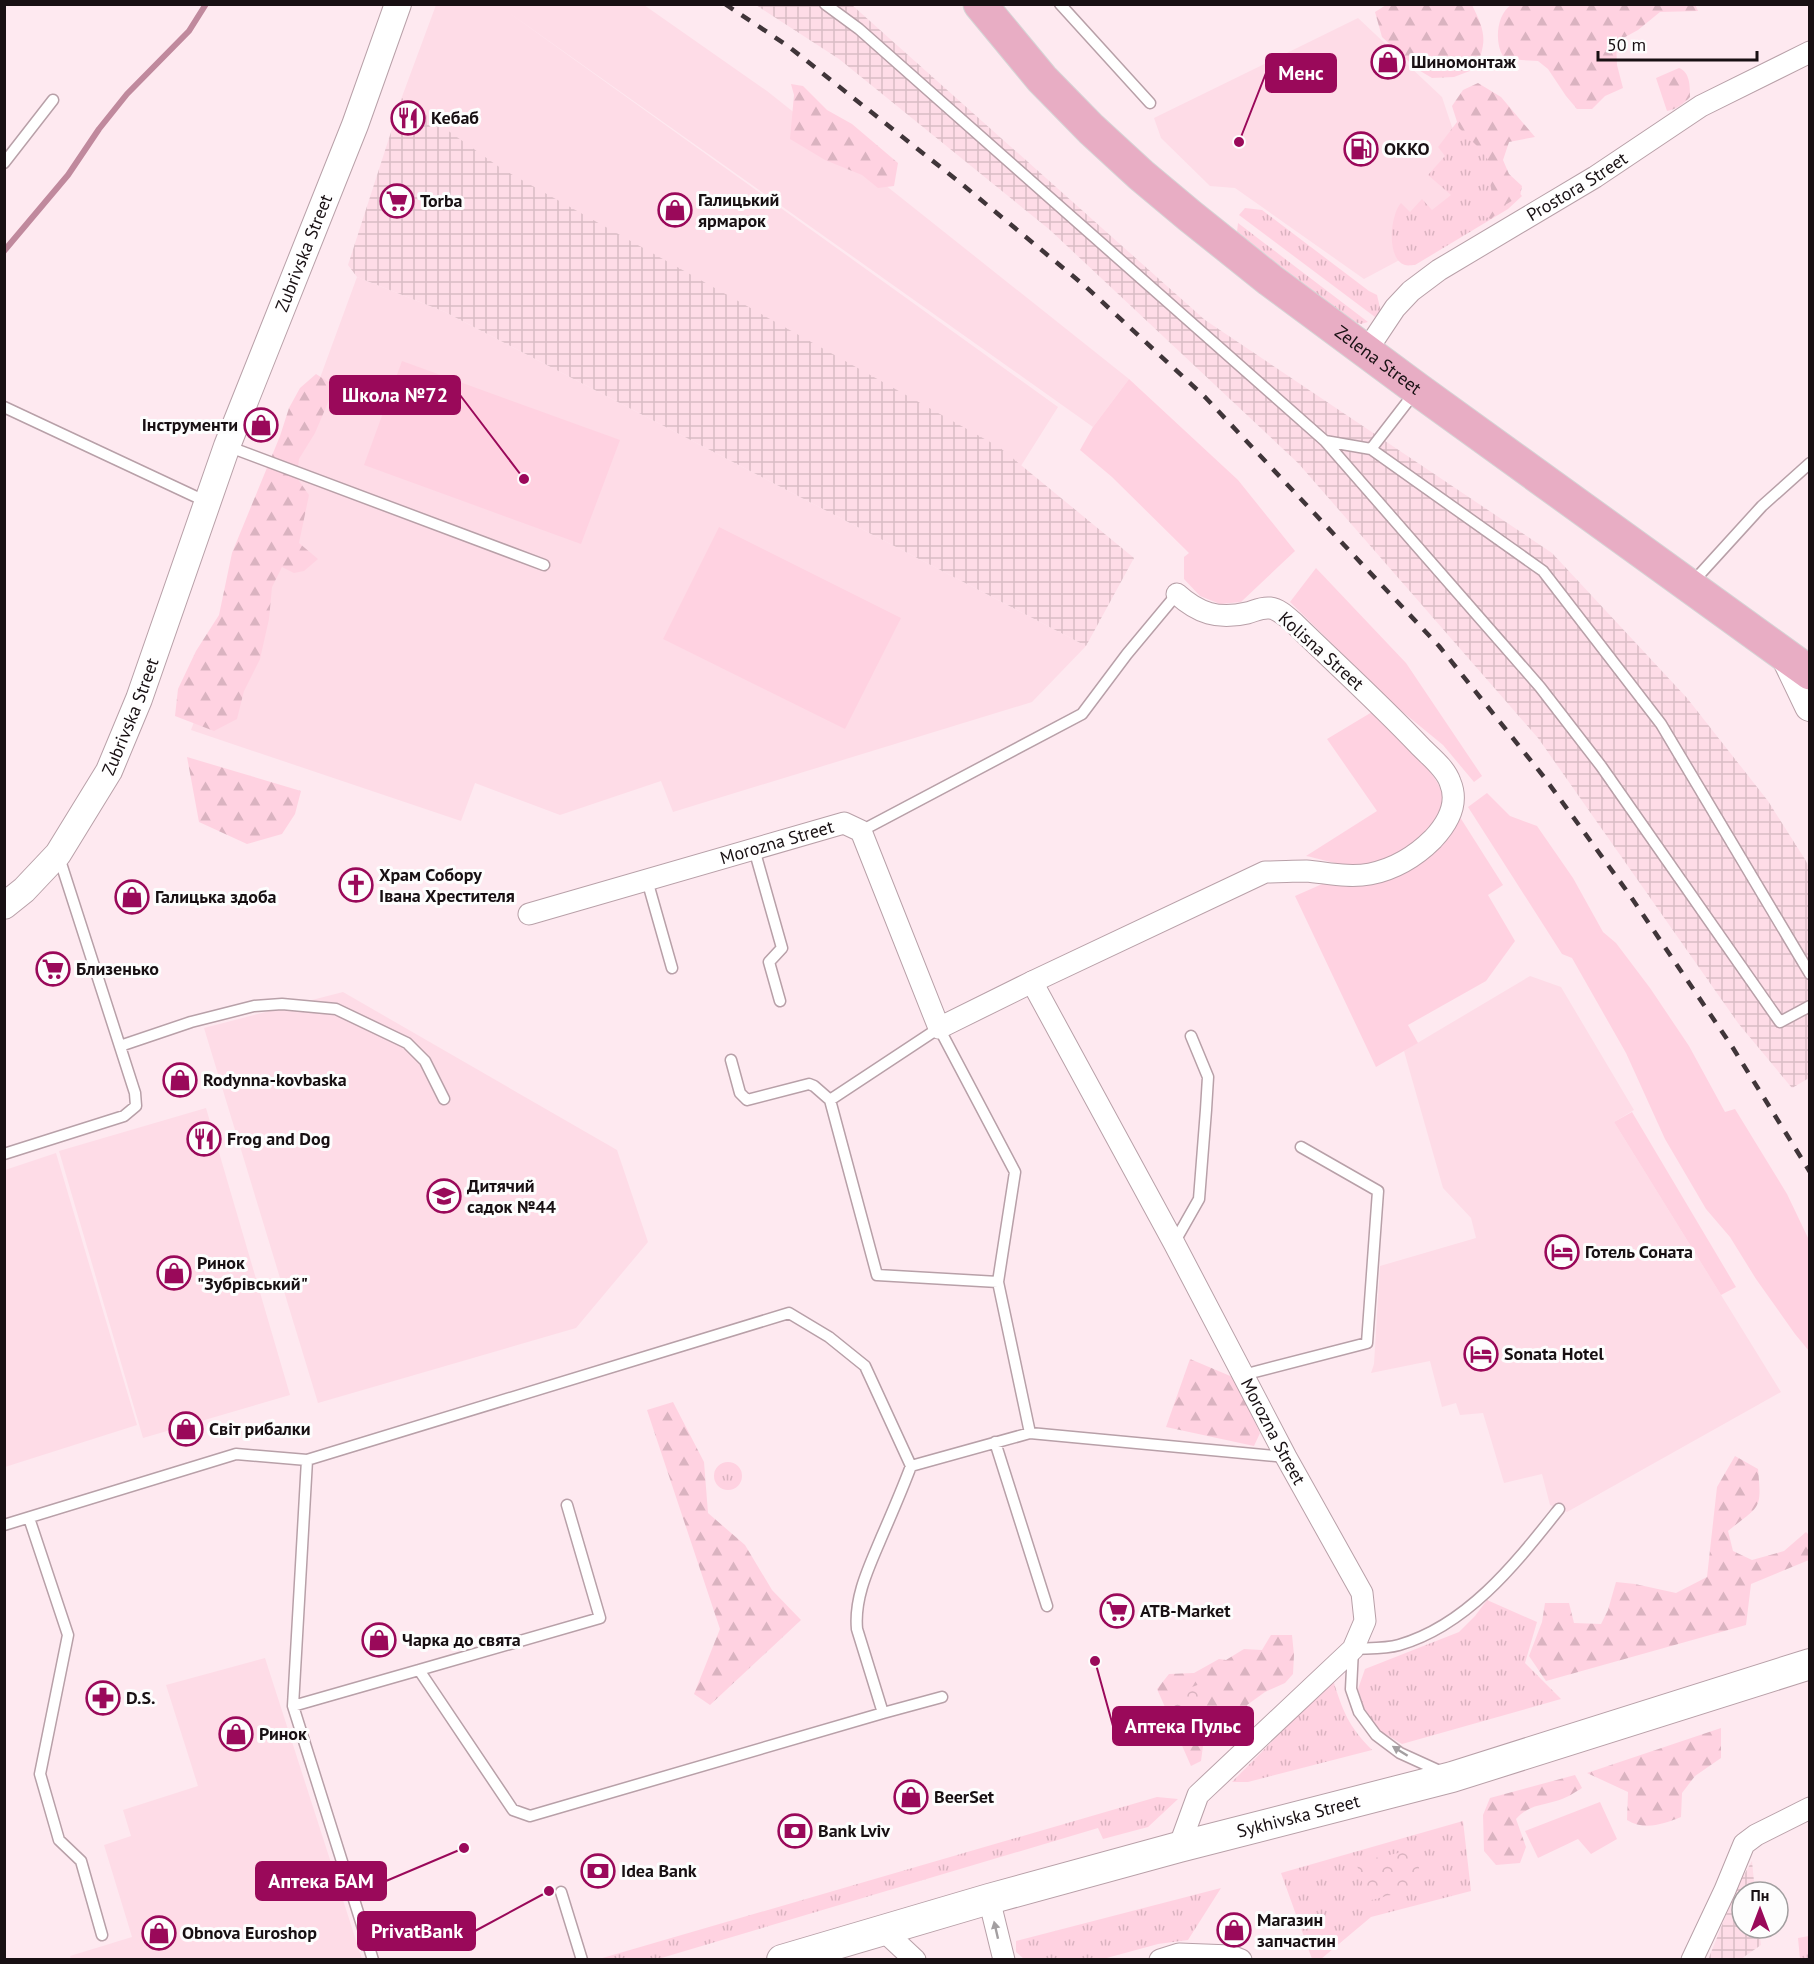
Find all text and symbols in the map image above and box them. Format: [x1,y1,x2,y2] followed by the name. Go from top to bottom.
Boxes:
[1598,24,1757,62] scale bar
[1607,33,1646,56] text: 50 m
[1370,44,1406,80] shop icon: Шиномонтаж
[1411,50,1516,73] place label: Шиномонтаж
[1266,54,1336,92] callout: Менс
[1278,60,1324,86] text: Менс
[390,100,426,136] restaurant icon: Кебаб
[431,106,479,129] place label: Кебаб
[1343,131,1379,167] fuel station icon: OKKO
[1384,137,1429,160] place label: OKKO
[1522,147,1632,226] street label: Prostora Street
[379,183,415,219] supermarket icon: Torba
[698,188,779,232] place label: Галицький ярмарок
[420,189,463,212] place label: Torba
[270,191,337,315] street label: Zubrivska Street
[657,192,693,228] shop icon: Галицький ярмарок
[1330,320,1426,399] street label: Zelena Street
[330,376,460,414] callout: Школа №72
[342,382,448,408] text: Школа №72
[243,407,279,443] shop icon: Інструменти
[142,413,238,436] place label: Інструменти
[1274,606,1369,695] street label: Kolisna Street
[96,655,163,779] street label: Zubrivska Street
[717,815,836,869] street label: Morozna Street
[379,863,515,907] place label: Храм Собору Івана Хрестителя
[338,867,374,903] church icon: Храм Собору Івана Хрестителя
[114,879,150,915] shop icon: Галицька здоба
[155,885,277,908] place label: Галицька здоба
[35,951,71,987] supermarket icon: Близенько
[76,957,159,980] place label: Близенько
[162,1062,198,1098] shop icon: Rodynna-kovbaska
[203,1068,347,1091] place label: Rodynna-kovbaska
[186,1121,222,1157] restaurant icon: Frog and Dog
[227,1127,330,1150] place label: Frog and Dog
[467,1174,556,1218] place label: Дитячий садок №44
[426,1178,462,1214] school or university icon: Дитячий садок №44
[1544,1234,1580,1270] hotel icon: Готель Соната
[1585,1240,1693,1263] place label: Готель Соната
[197,1251,308,1295] place label: Ринок "Зубрівський"
[156,1255,192,1291] shop icon: Ринок "Зубрівський"
[1463,1336,1499,1372] hotel icon: Sonata Hotel
[1504,1342,1604,1365] place label: Sonata Hotel
[1236,1374,1311,1488] street label: Morozna Street
[168,1411,204,1447] shop icon: Світ рибалки
[209,1417,310,1440] place label: Світ рибалки
[1099,1593,1135,1629] supermarket icon: ATB-Market
[1140,1599,1231,1622] place label: ATB-Market
[361,1622,397,1658] shop icon: Чарка до свята
[402,1628,521,1651] place label: Чарка до свята
[85,1680,121,1716] pharmacy icon: D.S.
[126,1686,156,1709] place label: D.S.
[1113,1707,1253,1745] callout: Аптека Пульс
[1125,1713,1242,1739] text: Аптека Пульс
[218,1716,254,1752] shop icon: Ринок
[259,1722,307,1745] place label: Ринок
[1392,1746,1408,1757] one-way arrow
[893,1779,929,1815] shop icon: BeerSet
[934,1785,995,1808] place label: BeerSet
[1234,1789,1362,1843] street label: Sykhivska Street
[777,1813,813,1849] bank icon: Bank Lviv
[818,1819,890,1842] place label: Bank Lviv
[580,1853,616,1889] bank icon: Idea Bank
[621,1859,697,1882] place label: Idea Bank
[256,1862,386,1900] callout: Аптека БАМ
[268,1868,374,1894] text: Аптека БАМ
[1730,1880,1790,1940] north arrow
[1751,1885,1769,1905] text: Пн
[1257,1908,1336,1952] place label: Магазин запчастин
[358,1912,475,1950] callout: PrivatBank
[1216,1912,1252,1948] shop icon: Магазин запчастин
[141,1915,177,1951] shop icon: Obnova Euroshop
[371,1918,463,1944] text: PrivatBank
[990,1920,1000,1939] one-way arrow
[182,1921,317,1944] place label: Obnova Euroshop

